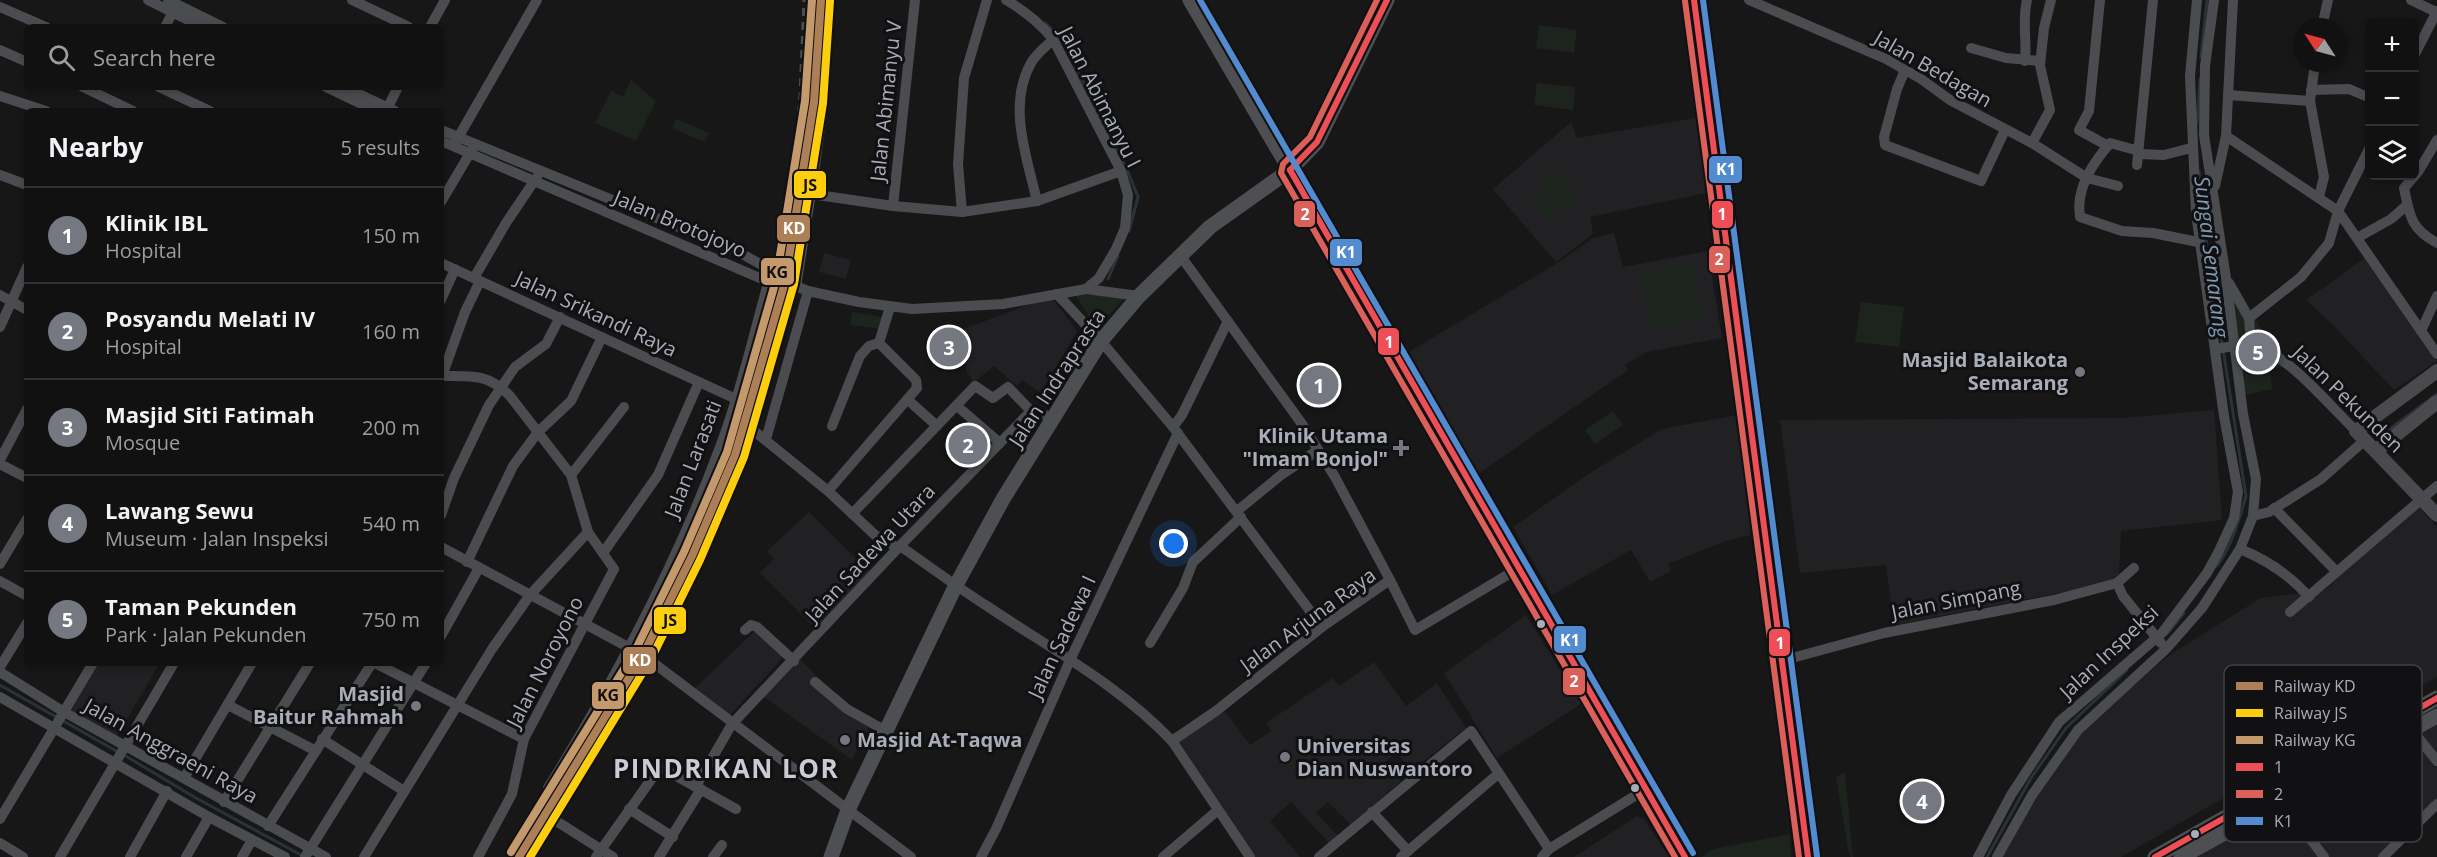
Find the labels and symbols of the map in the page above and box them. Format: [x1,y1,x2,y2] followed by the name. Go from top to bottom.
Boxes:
[2293,18,2347,72] north arrow
[863,19,907,185] street label: Jalan Abimanyu V
[1052,20,1148,172] street label: Jalan Abimanyu I
[1868,23,1997,113] street label: Jalan Bedagan
[1708,155,1743,184] line badge: K1
[1716,158,1736,180] text: K1
[793,170,827,199] line badge: JS
[801,174,817,196] text: JS
[2188,174,2236,340] water label: Sungai Semarang
[608,183,751,264] street label: Jalan Brotojoyo
[1293,200,1316,228] line badge: 2
[1711,200,1734,229] line badge: 1
[1300,203,1310,225] text: 2
[1717,203,1727,225] text: 1
[776,214,811,243] line badge: KD
[783,217,805,239] text: KD
[1329,238,1363,267] line badge: K1
[1336,241,1356,263] text: K1
[1708,245,1731,274] line badge: 2
[1714,248,1724,270] text: 2
[760,257,795,286] line badge: KG
[766,261,788,283] text: KG
[509,263,681,363] street label: Jalan Srikandi Raya
[1001,304,1111,453] street label: Jalan Indraprasta
[930,324,968,370] pin: 3
[1377,327,1400,356] line badge: 1
[2238,330,2278,374] pin: 5
[1384,331,1394,353] text: 1
[2286,337,2410,458] street label: Jalan Pekunden
[1902,346,2069,396] place label: Masjid Balaikota Semarang
[1300,362,1338,408] pin: 1
[2073,365,2087,379] marker: Masjid Balaikota Semarang
[657,396,727,523] street label: Jalan Larasati
[948,422,988,468] pin: 2
[1242,422,1388,472] place label: Klinik Utama "Imam Bonjol"
[1392,439,1410,457] marker: Klinik Utama "Imam Bonjol"
[797,478,941,629] street label: Jalan Sadewa Utara
[1159,529,1188,558] your location
[1233,561,1381,679] street label: Jalan Arjuna Raya
[1020,571,1102,705] street label: Jalan Sadewa I
[1887,574,2023,626] street label: Jalan Simpang
[499,592,589,734] street label: Jalan Noroyono
[2052,599,2164,706] street label: Jalan Inspeksi
[653,606,687,635] line badge: JS
[661,609,677,631] text: JS
[1535,618,1547,630] unlabelled marker
[1553,625,1587,654] line badge: K1
[1768,628,1791,657] line badge: 1
[1560,629,1580,651] text: K1
[1775,632,1785,654] text: 1
[622,646,657,675] line badge: KD
[629,649,651,671] text: KD
[2224,665,2422,842] legend
[1562,667,1586,696] line badge: 2
[1569,670,1579,692] text: 2
[2274,675,2356,697] text: Railway KD
[253,680,404,730] place label: Masjid Baitur Rahmah
[591,681,625,710] line badge: KG
[597,684,619,706] text: KG
[78,691,263,809] street label: Jalan Anggraeni Raya
[409,699,423,713] marker: Masjid Baitur Rahmah
[2274,702,2348,724] text: Railway JS
[857,726,1022,753] place label: Masjid At-Taqwa
[2274,729,2356,751] text: Railway KG
[1297,732,1473,782] place label: Universitas Dian Nuswantoro
[838,733,852,747] marker: Masjid At-Taqwa
[613,750,839,786] district label: PINDRIKAN LOR
[1278,750,1292,764] marker: Universitas Dian Nuswantoro
[2274,756,2283,778] text: 1
[1902,778,1942,824] pin: 4
[1629,782,1641,794] unlabelled marker
[2274,783,2283,805] text: 2
[2274,810,2293,832] text: K1
[2189,828,2201,840] unlabelled marker

